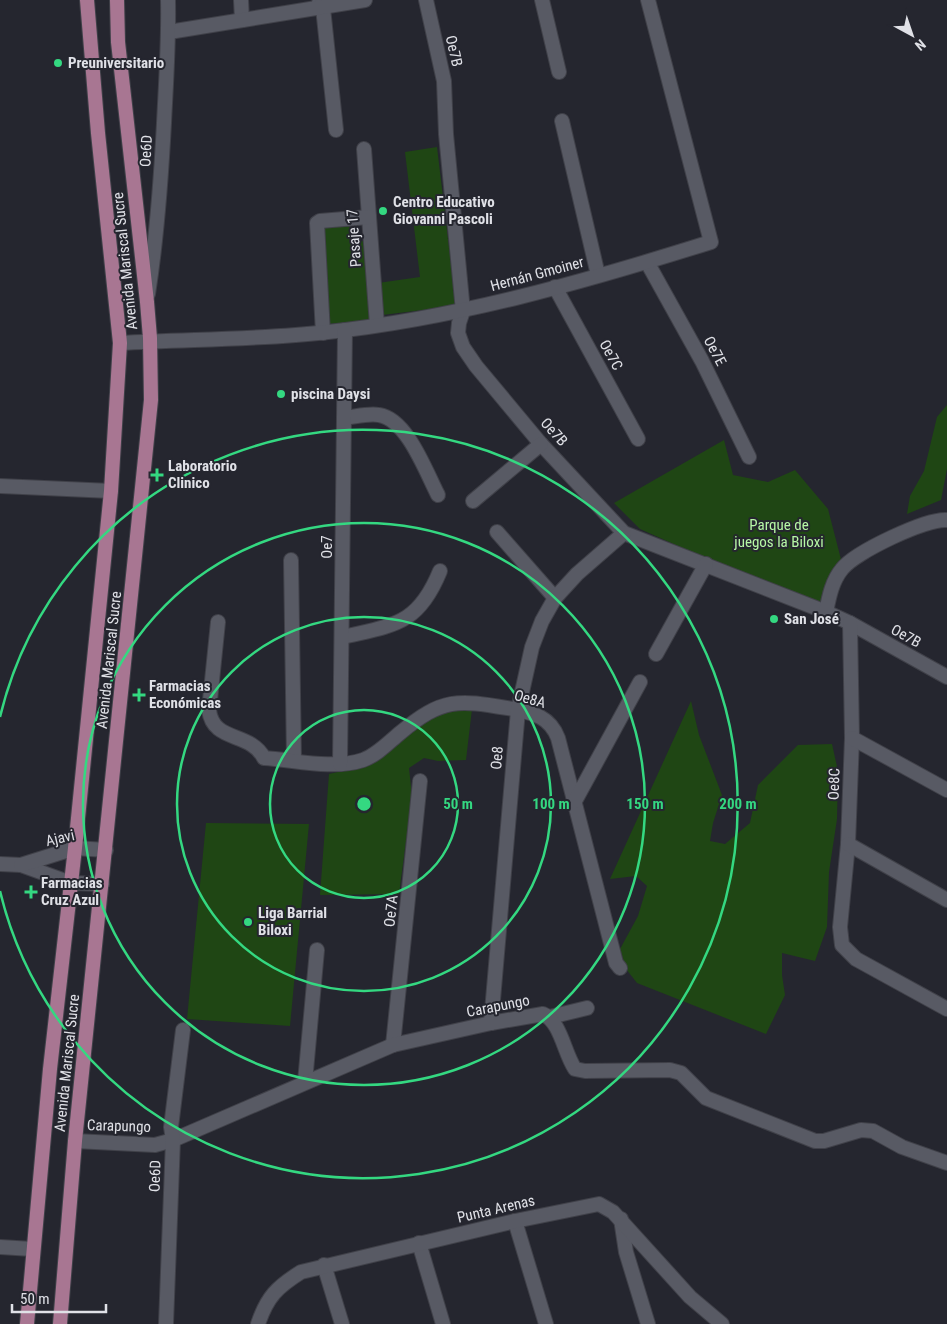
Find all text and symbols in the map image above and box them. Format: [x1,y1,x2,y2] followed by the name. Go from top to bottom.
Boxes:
[887,10,937,60] north arrow
[442,34,466,68] street label: Oe7B
[912,36,929,54] text: N
[68,54,164,72] place label: Preuniversitario
[52,57,64,69] marker: Preuniversitario
[136,135,156,167] street label: Oe6D
[109,191,141,331] street label: Avenida Mariscal Sucre
[393,193,495,228] place label: Centro Educativo Giovanni Pascoli
[377,205,389,217] marker: Centro Educativo Giovanni Pascoli
[343,208,365,268] street label: Pasaje 17
[488,253,586,295] street label: Hernán Gmoiner
[700,333,730,369] street label: Oe7E
[595,337,627,373] street label: Oe7C
[291,385,370,403] place label: piscina Daysi
[275,388,287,400] marker: piscina Daysi
[537,414,571,450] street label: Oe7B
[168,457,237,492] place label: Laboratorio Clinico
[150,468,164,482] marker: Laboratorio Clinico
[733,516,824,551] park label: Parque de juegos la Biloxi
[318,535,336,559] street label: Oe7
[93,590,125,730] street label: Avenida Mariscal Sucre
[784,610,839,628] place label: San José
[768,613,780,625] marker: San José
[888,620,924,652] street label: Oe7B
[149,677,221,712] place label: Farmacias Económicas
[512,686,548,712] street label: Oe8A
[133,689,145,701] marker: Farmacias Económicas
[487,746,507,770] street label: Oe8
[824,768,844,800] street label: Oe8C
[355,795,373,813] centre of rings
[443,795,473,813] text: 50 m
[532,795,570,813] text: 100 m
[626,795,664,813] text: 150 m
[719,795,757,813] text: 200 m
[44,826,76,850] street label: Ajavi
[41,874,103,909] place label: Farmacias Cruz Azul
[25,886,37,898] marker: Farmacias Cruz Azul
[380,894,402,928] street label: Oe7A
[258,904,327,939] place label: Liga Barrial Biloxi
[242,916,254,928] marker: Liga Barrial Biloxi
[465,991,531,1021] street label: Carapungo
[51,993,83,1133] street label: Avenida Mariscal Sucre
[87,1116,151,1136] street label: Carapungo
[145,1160,165,1192] street label: Oe6D
[455,1191,537,1227] street label: Punta Arenas
[12,1282,106,1314] scale bar
[20,1290,50,1308] text: 50 m

